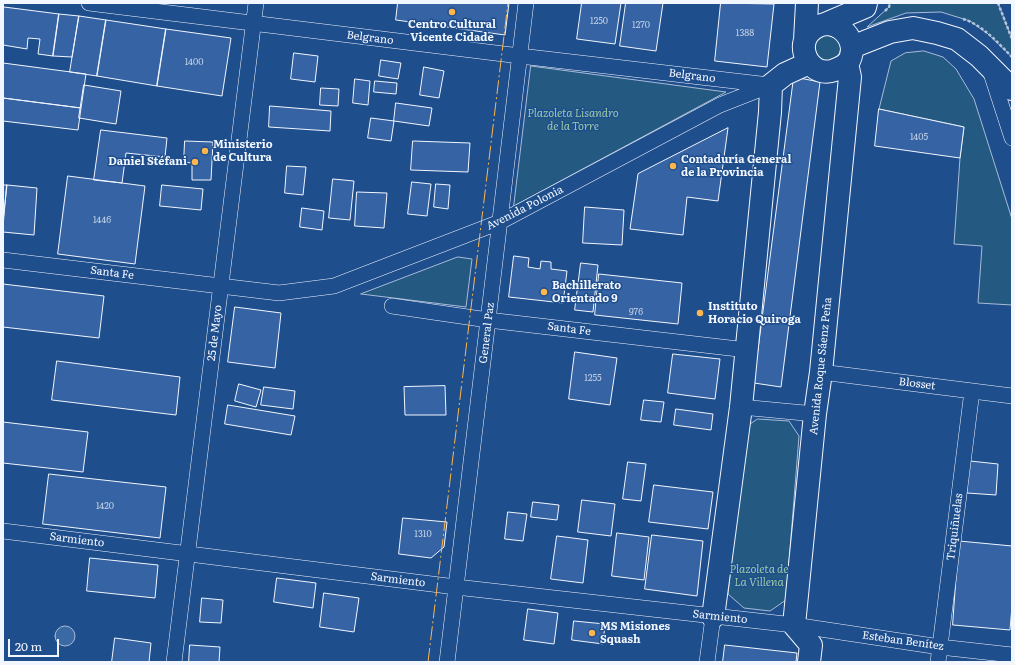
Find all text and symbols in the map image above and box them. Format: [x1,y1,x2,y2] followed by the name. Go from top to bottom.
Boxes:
[447,7,457,17] marker: Centro Cultural Vicente Cidade
[590,16,608,26] house number: 1250
[408,18,496,44] place label: Centro Cultural Vicente Cidade
[632,20,650,30] house number: 1270
[736,28,754,38] house number: 1388
[346,29,394,47] street label: Belgrano
[185,57,203,67] house number: 1400
[668,67,716,85] street label: Belgrano
[527,107,619,133] park label: Plazoleta Lisandro de la Torre
[910,132,928,142] house number: 1405
[213,138,273,164] place label: Ministerio de Cultura
[200,146,210,156] marker: Ministerio de Cultura
[681,153,791,179] place label: Contaduría General de la Provincia
[108,155,187,169] place label: Daniel Stéfani
[190,157,200,167] marker: Daniel Stéfani
[668,161,678,171] marker: Contaduría General de la Provincia
[484,183,566,233] street label: Avenida Polonia
[93,215,111,225] house number: 1446
[89,264,135,282] street label: Santa Fe
[552,279,621,305] place label: Bachillerato Orientado 9
[539,287,549,297] marker: Bachillerato Orientado 9
[807,296,835,436] street label: Avenida Roque Sáenz Peña
[708,300,801,326] place label: Instituto Horacio Quiroga
[477,302,497,364] street label: General Paz
[205,304,225,362] street label: 25 de Mayo
[629,307,643,317] house number: 976
[695,308,705,318] marker: Instituto Horacio Quiroga
[546,320,592,338] street label: Santa Fe
[584,373,602,383] house number: 1255
[898,375,936,393] street label: Blosset
[944,493,966,561] street label: Triquiñuelas
[96,501,114,511] house number: 1420
[414,529,432,539] house number: 1310
[49,530,105,550] street label: Sarmiento
[730,563,788,589] park label: Plazoleta de La Villena
[370,570,426,590] street label: Sarmiento
[692,608,748,626] street label: Sarmiento
[600,620,670,646] place label: MS Misiones Squash
[587,628,597,638] marker: MS Misiones Squash
[861,629,945,653] street label: Esteban Benítez
[10,631,61,657] scale bar
[15,637,42,655] text: 20 m

